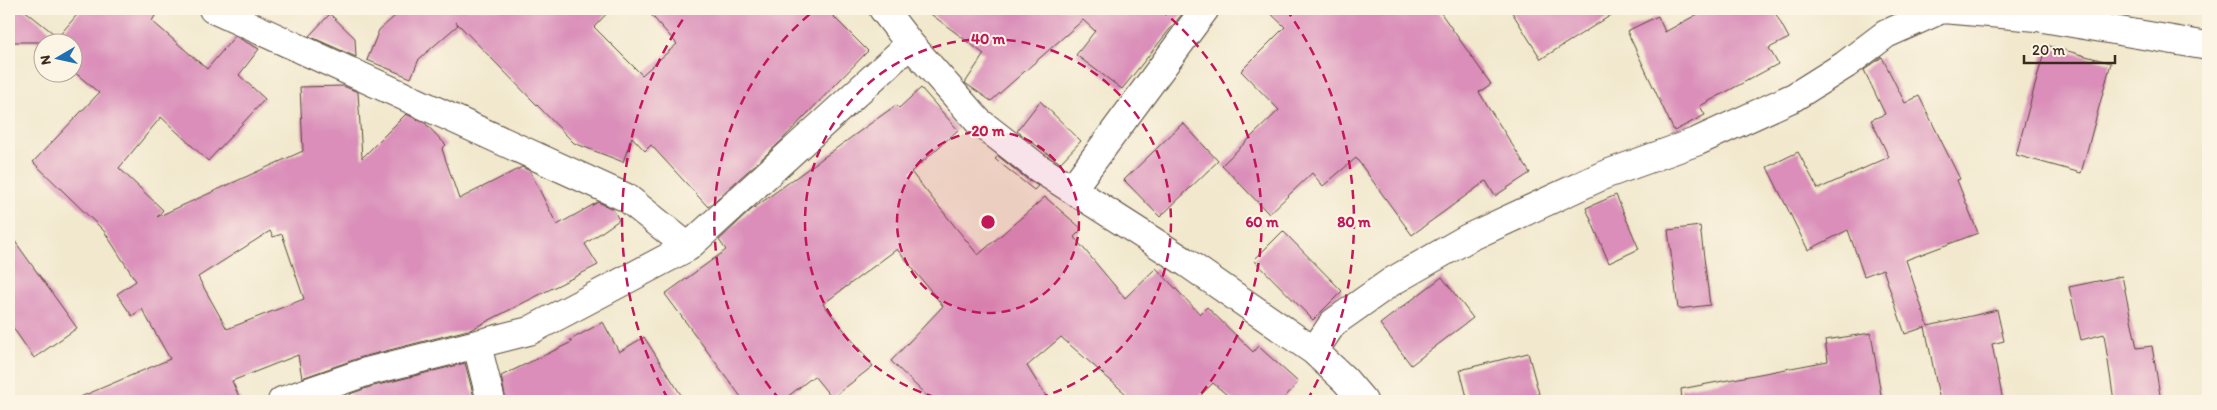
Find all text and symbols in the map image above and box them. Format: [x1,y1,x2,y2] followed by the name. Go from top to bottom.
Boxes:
[971,30,1006,48] text: 40 m
[32,32,82,82] north arrow
[2024,32,2116,64] scale bar
[2032,41,2066,59] text: 20 m
[37,54,55,66] text: N
[971,122,1005,140] text: 20 m
[979,213,997,231] centre of rings
[1245,213,1279,231] text: 60 m
[1337,213,1371,231] text: 80 m

